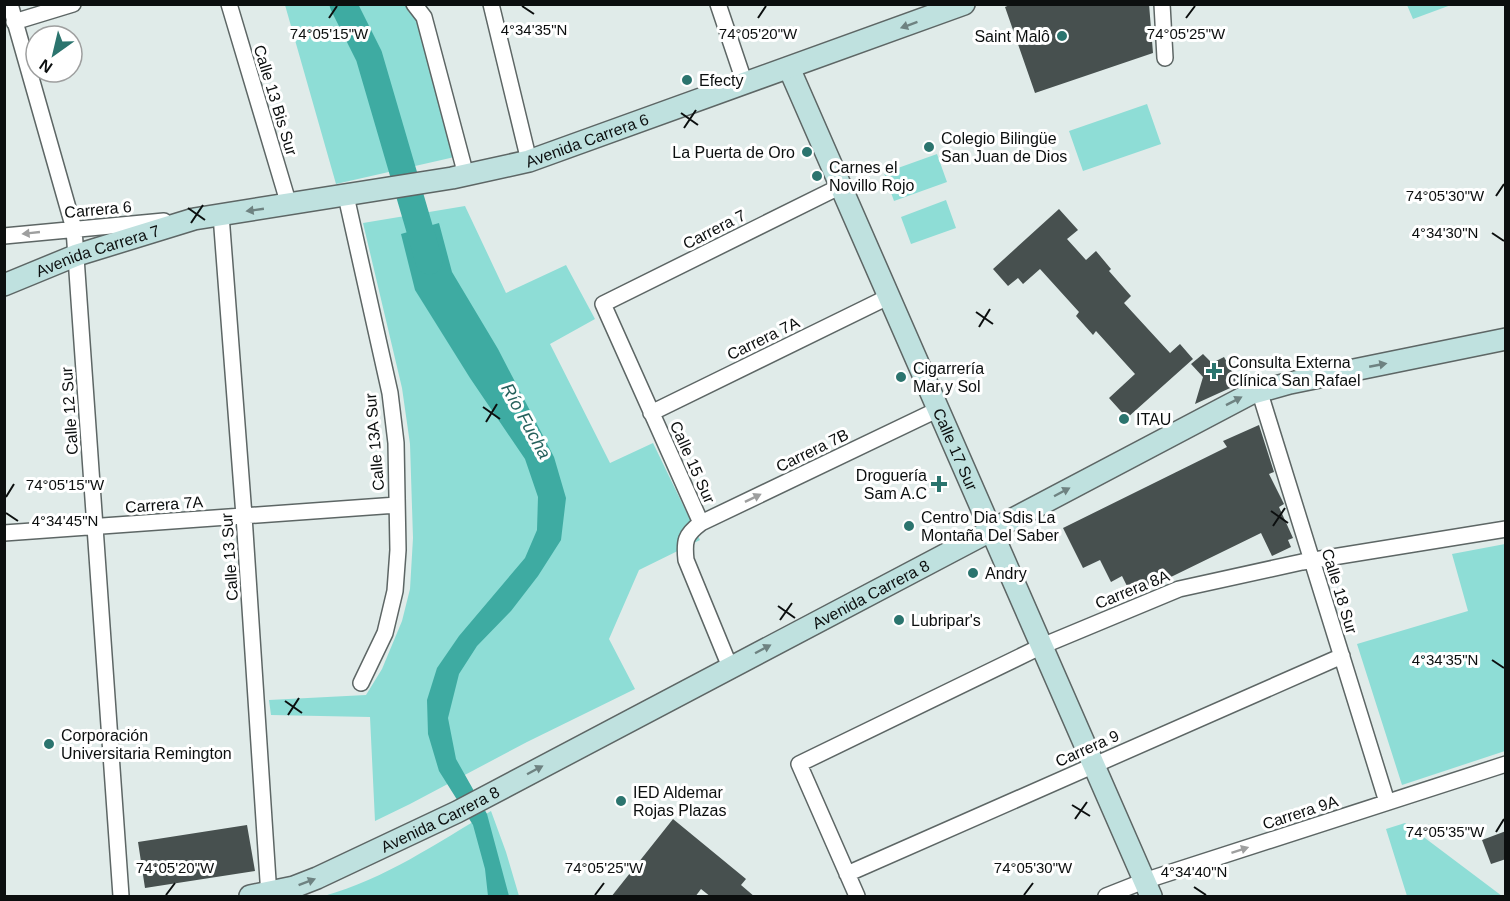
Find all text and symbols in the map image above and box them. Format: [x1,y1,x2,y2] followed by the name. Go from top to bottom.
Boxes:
[900,20,918,30] one-way arrow
[501,21,567,38] text: 4°34'35"N
[24,24,84,84] north arrow
[290,25,369,42] text: 74°05'15"W
[719,25,798,42] text: 74°05'20"W
[1147,25,1226,42] text: 74°05'25"W
[974,28,1050,45] place label: Saint Malô
[1055,29,1069,43] marker: Saint Malô
[251,43,301,158] street label: Calle 13 Bis Sur
[36,56,55,76] text: N
[699,72,743,89] place label: Efecty
[680,73,694,87] marker: Efecty
[523,111,651,171] street label: Avenida Carrera 6
[941,130,1067,165] place label: Colegio Bilingüe San Juan de Dios
[922,140,936,154] marker: Colegio Bilingüe San Juan de Dios
[672,144,795,161] place label: La Puerta de Oro
[800,145,814,159] marker: La Puerta de Oro
[829,159,914,194] place label: Carnes el Novillo Rojo
[810,169,824,183] marker: Carnes el Novillo Rojo
[1406,187,1485,204] text: 74°05'30"W
[64,198,133,221] street label: Carrera 6
[246,206,265,215] one-way arrow
[680,206,748,252] street label: Carrera 7
[33,222,162,280] street label: Avenida Carrera 7
[1412,224,1478,241] text: 4°34'30"N
[22,229,41,238] one-way arrow
[724,314,802,363] street label: Carrera 7A
[1228,354,1361,389] place label: Consulta Externa Clínica San Rafael
[913,360,984,395] place label: Cigarrería Mar y Sol
[1369,360,1388,369] one-way arrow
[1205,362,1223,380] marker: Consulta Externa Clínica San Rafael
[58,366,81,455] street label: Calle 12 Sur
[894,370,908,384] marker: Cigarrería Mar y Sol
[497,380,555,462] water label: Río Fucha
[362,392,387,491] street label: Calle 13A Sur
[1226,396,1243,406] one-way arrow
[930,406,981,494] street label: Calle 17 Sur
[1136,411,1171,428] place label: ITAU
[1117,412,1131,426] marker: ITAU
[667,419,718,506] street label: Calle 15 Sur
[773,426,851,475] street label: Carrera 7B
[856,467,927,502] place label: Droguería Sam A.C
[26,476,105,493] text: 74°05'15"W
[932,477,946,491] marker: Droguería Sam A.C
[1053,487,1070,497] one-way arrow
[124,493,204,516] street label: Carrera 7A
[745,493,762,502] one-way arrow
[921,509,1060,544] place label: Centro Dia Sdis La Montaña Del Saber
[32,512,98,529] text: 4°34'45"N
[218,512,241,601] street label: Calle 13 Sur
[902,519,916,533] marker: Centro Dia Sdis La Montaña Del Saber
[1319,547,1361,636] street label: Calle 18 Sur
[810,557,932,632] street label: Avenida Carrera 8
[985,565,1027,582] place label: Andry
[966,566,980,580] marker: Andry
[1093,567,1172,612] street label: Carrera 8A
[911,612,981,629] place label: Lubripar's
[892,613,906,627] marker: Lubripar's
[754,645,772,655] one-way arrow
[1412,651,1478,668] text: 4°34'35"N
[61,727,232,762] place label: Corporación Universitaria Remington
[1053,727,1122,770] street label: Carrera 9
[42,737,56,751] marker: Corporación Universitaria Remington
[527,765,544,775] one-way arrow
[378,783,502,856] street label: Avenida Carrera 8
[633,784,726,819] place label: IED Aldemar Rojas Plazas
[1260,792,1340,833] street label: Carrera 9A
[614,794,628,808] marker: IED Aldemar Rojas Plazas
[1406,823,1485,840] text: 74°05'35"W
[1231,845,1249,854] one-way arrow
[136,859,215,876] text: 74°05'20"W
[565,859,644,876] text: 74°05'25"W
[994,859,1073,876] text: 74°05'30"W
[1161,863,1227,880] text: 4°34'40"N
[298,877,316,886] one-way arrow

